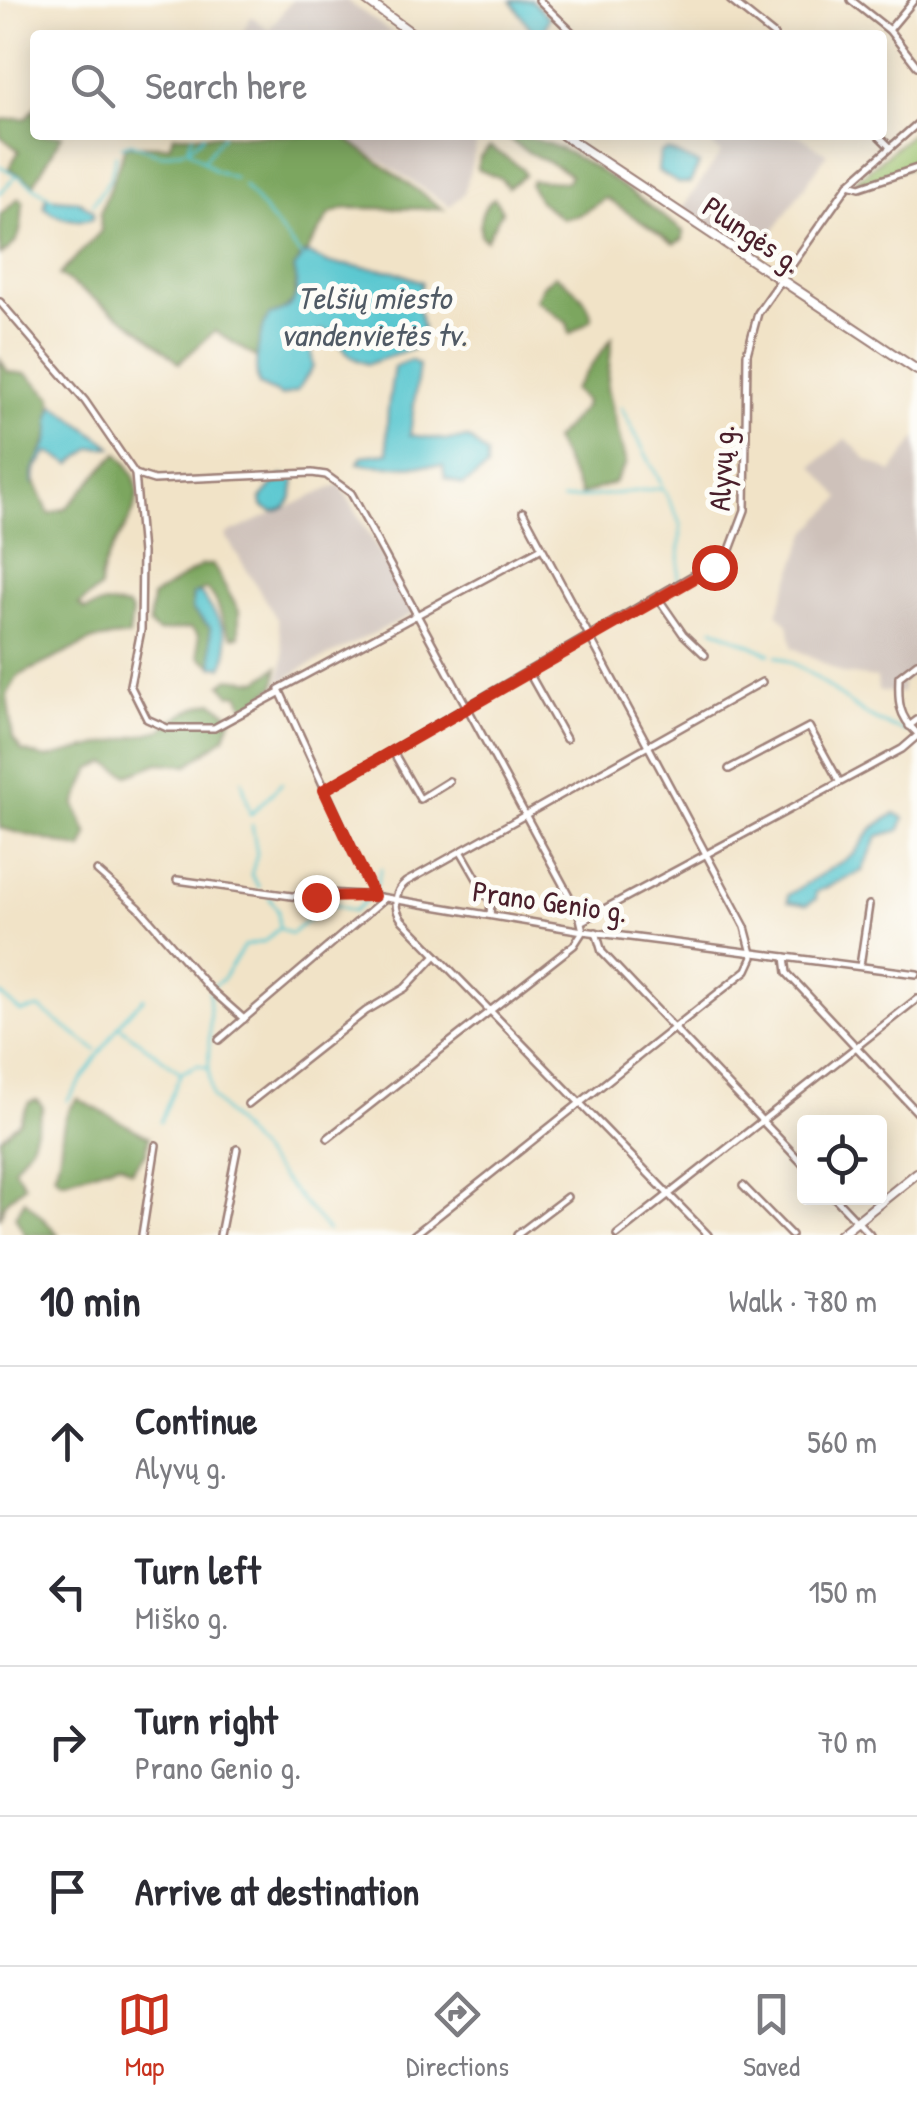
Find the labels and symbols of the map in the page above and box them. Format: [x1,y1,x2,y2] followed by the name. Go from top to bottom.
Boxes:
[695,186,810,282] street label: Plungės g.
[281,276,467,356] water label: Telšių miesto vandenvietės tv.
[699,424,743,512] street label: Alyvų g.
[692,545,738,591] route start
[470,870,630,932] street label: Prano Genio g.
[294,875,340,921] route end

